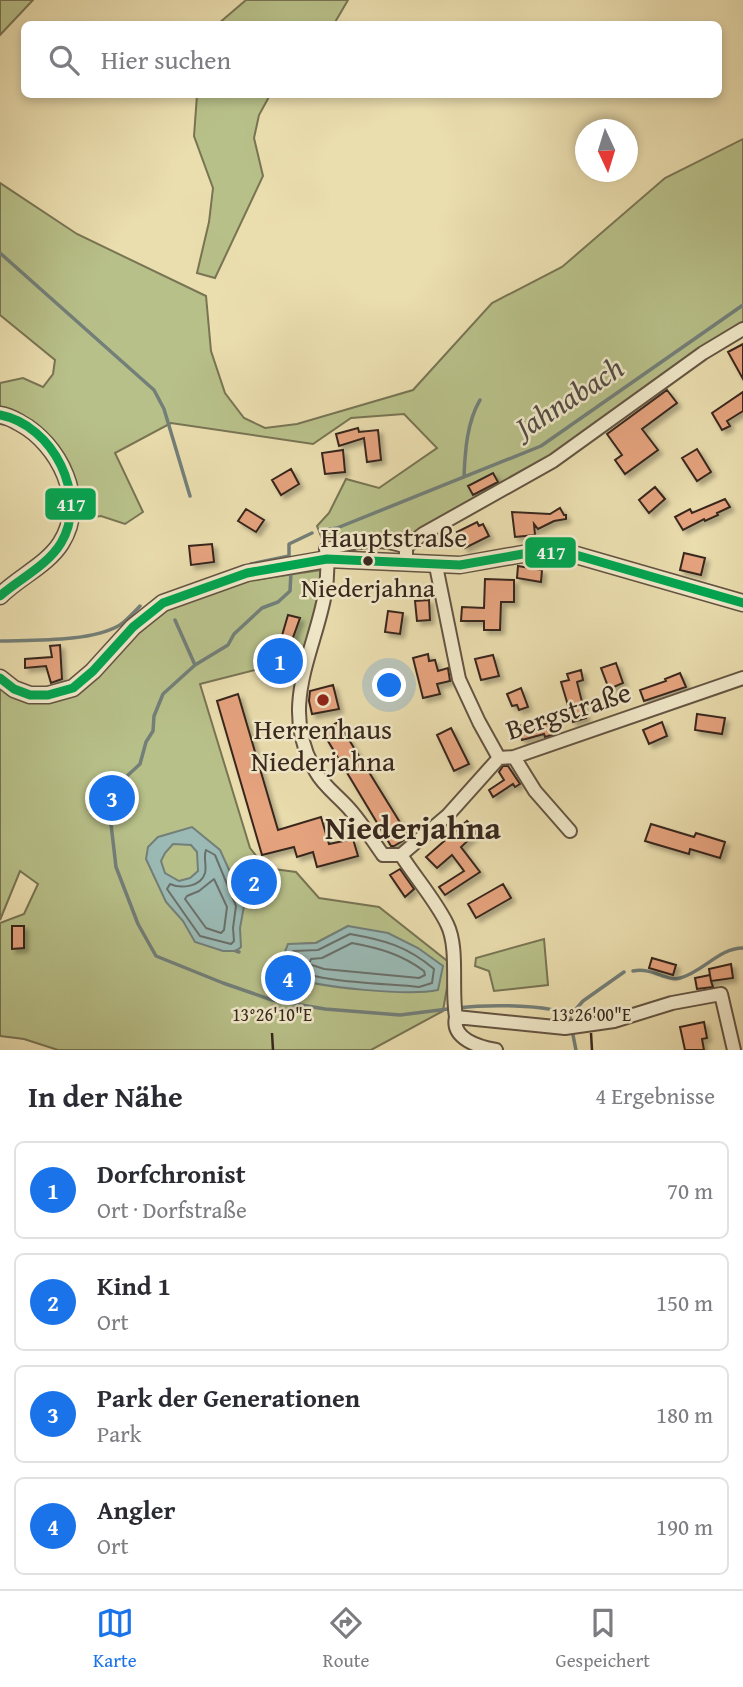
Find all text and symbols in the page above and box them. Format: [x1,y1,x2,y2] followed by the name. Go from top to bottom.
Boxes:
[21,21,722,98] search box
[101,40,231,79] text: Hier suchen
[45,41,83,79] icon: search
[575,119,638,182] north arrow
[502,345,632,451] water label: Jahnabach
[44,487,97,521] line badge: 417
[56,490,86,518] text: 417
[320,516,468,557] street label: Hauptstraße
[524,536,577,569] line badge: 417
[536,538,566,566] text: 417
[361,554,375,568] marker: Niederjahna
[301,568,436,607] place label: Niederjahna
[257,635,303,687] pin: 1
[372,668,406,702] your location
[500,670,636,750] street label: Bergstraße
[315,692,331,708] marker: Herrenhaus Niederjahna
[251,708,396,781] place label: Herrenhaus Niederjahna
[89,772,135,824] pin: 3
[325,804,502,851] district label: Niederjahna
[231,856,277,908] pin: 2
[265,952,311,1004] pin: 4
[232,1001,312,1028] text: 13°26'10"E
[551,1001,631,1028] text: 13°26'00"E
[28,1074,183,1118] text: In der Nähe
[595,1079,715,1112] text: 4 Ergebnisse
[97,1154,246,1193] text: Dorfchronist
[47,1174,59,1207] text: 1
[667,1174,713,1207] text: 70 m
[97,1193,247,1226] text: Ort · Dorfstraße
[97,1266,171,1305] text: Kind 1
[47,1286,59,1319] text: 2
[656,1286,713,1319] text: 150 m
[97,1305,129,1338] text: Ort
[97,1378,360,1417] text: Park der Generationen
[47,1398,59,1431] text: 3
[656,1398,713,1431] text: 180 m
[97,1417,141,1450] text: Park
[97,1490,175,1529] text: Angler
[47,1510,59,1543] text: 4
[656,1510,713,1543] text: 190 m
[97,1529,129,1562] text: Ort
[93,1604,137,1674] tab: Karte
[323,1604,369,1674] tab: Route
[556,1604,650,1674] tab: Gespeichert

